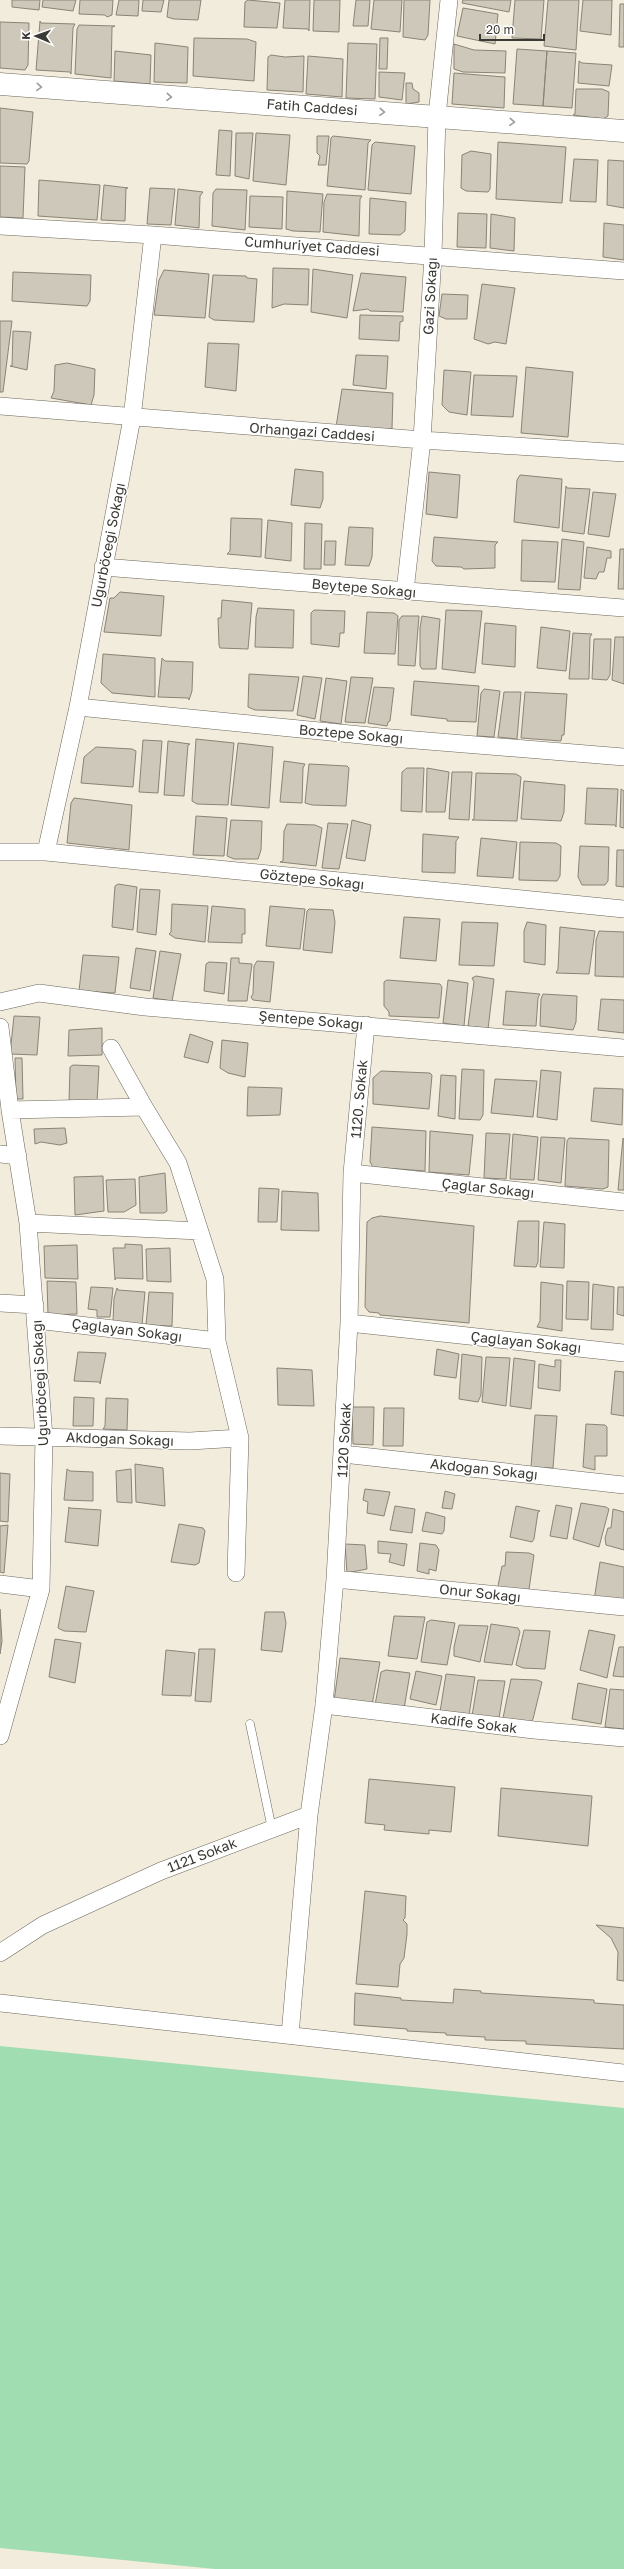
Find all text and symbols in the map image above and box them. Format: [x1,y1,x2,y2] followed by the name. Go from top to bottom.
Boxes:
[16,16,56,56] north arrow
[480,16,544,42] scale bar
[486,22,514,37] text: 20 m
[19,31,32,40] text: K
[36,83,42,92] one-way arrow
[166,92,172,101] one-way arrow
[266,95,358,118] street label: Fatih Caddesi
[379,108,385,117] one-way arrow
[509,118,515,127] one-way arrow
[244,232,380,259] street label: Cumhuriyet Caddesi
[419,257,440,335] street label: Gazi Sokağı
[249,419,375,444] street label: Orhangazi Caddesi
[87,481,128,609] street label: Uğurböceği Sokağı
[311,574,417,601] street label: Beytepe Sokağı
[298,720,404,747] street label: Boztepe Sokağı
[259,865,365,892] street label: Göztepe Sokağı
[258,1006,364,1033] street label: Şentepe Sokağı
[347,1059,370,1139] street label: 1120. Sokak
[441,1174,535,1201] street label: Çağlar Sokağı
[71,1314,183,1345] street label: Çağlayan Sokağı
[28,1319,51,1447] street label: Uğurböceği Sokağı
[470,1327,582,1356] street label: Çağlayan Sokağı
[333,1402,354,1478] street label: 1120 Sokak
[66,1428,174,1449] street label: Akdoğan Sokağı
[429,1454,539,1483] street label: Akdoğan Sokağı
[438,1580,522,1605] street label: Onur Sokağı
[430,1709,519,1736] street label: Kadife Sokak
[165,1833,239,1876] street label: 1121 Sokak

